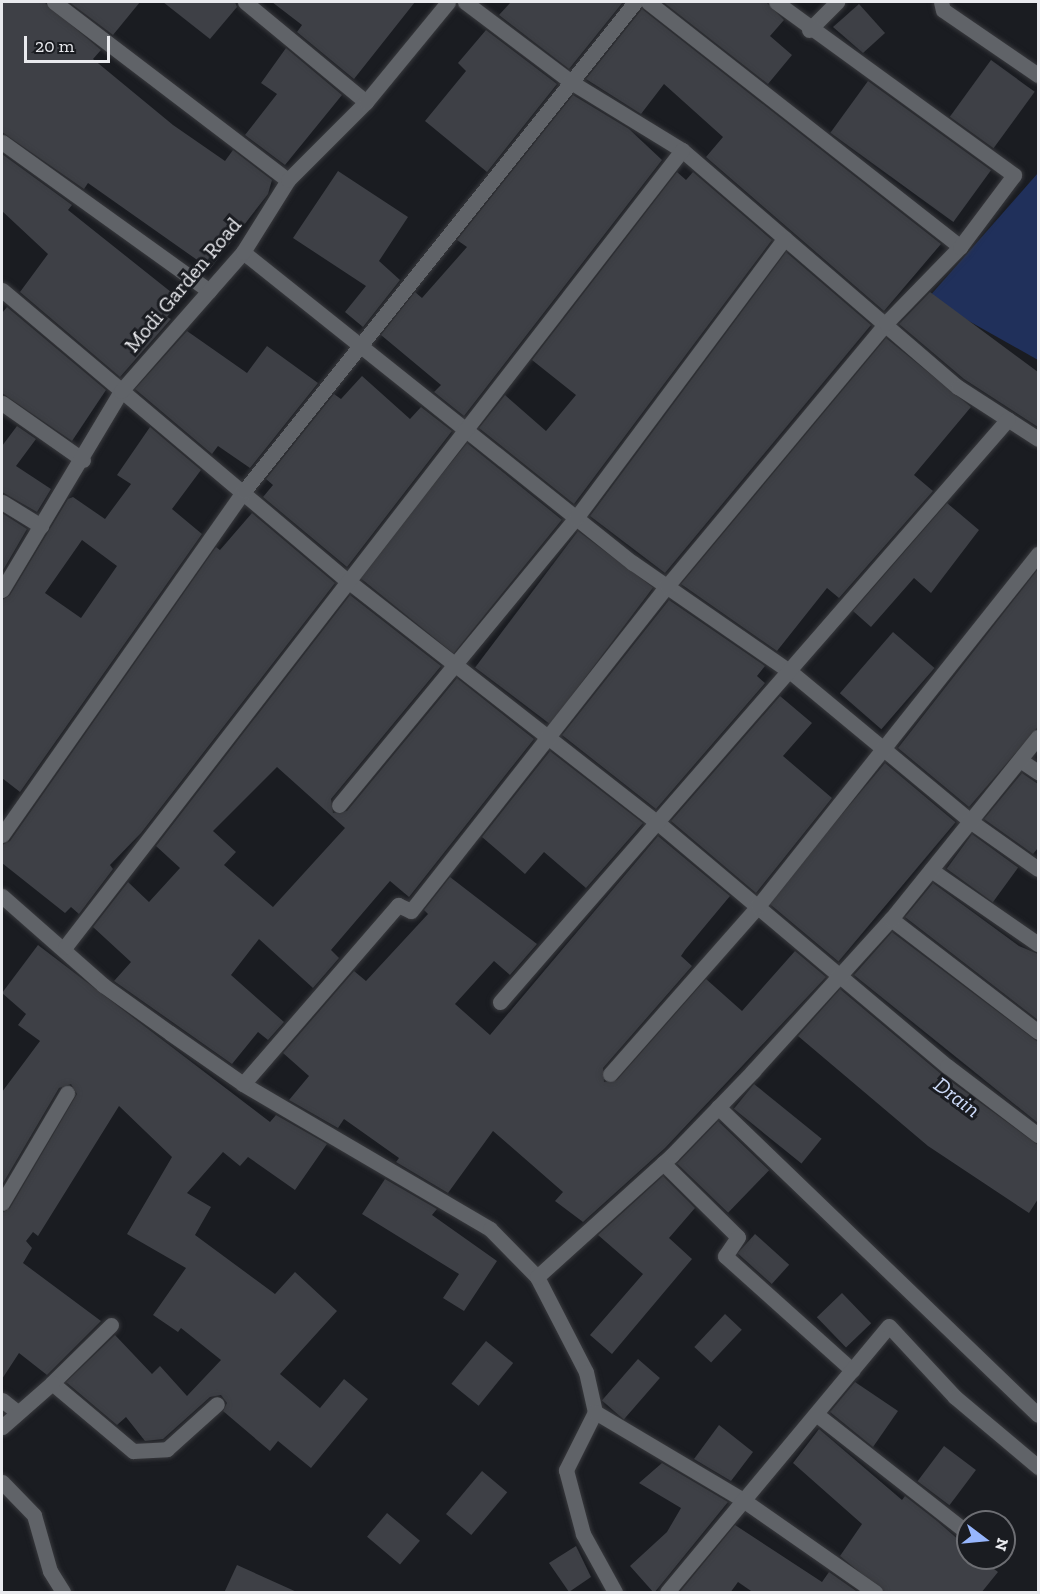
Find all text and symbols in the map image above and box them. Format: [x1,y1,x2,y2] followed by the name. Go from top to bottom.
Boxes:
[27,24,112,62] scale bar
[35,35,74,57] text: 20 m
[119,213,247,357] street label: Modi Garden Road
[929,1071,985,1123] water label: Drain
[956,1510,1016,1570] north arrow
[991,1536,1013,1553] text: N

